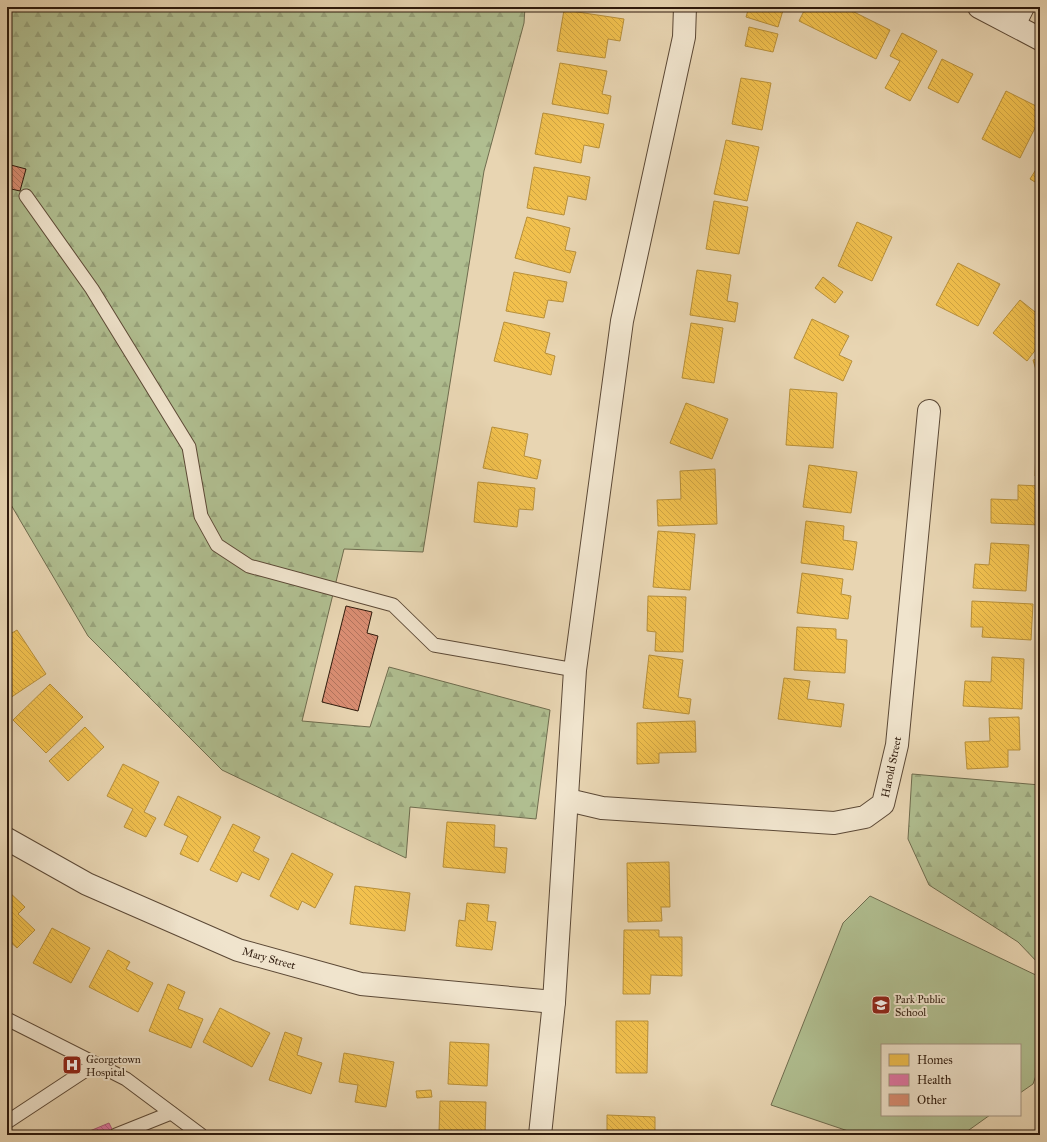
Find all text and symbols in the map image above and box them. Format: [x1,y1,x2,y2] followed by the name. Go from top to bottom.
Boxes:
[879,735,904,799] street label: Harold Street
[241,945,297,972] street label: Mary Street
[895,993,946,1019] place label: Park Public School
[870,994,892,1016] school or university icon: Park Public School
[881,1044,1021,1116] legend
[86,1053,141,1079] place label: Georgetown Hospital
[917,1053,953,1067] text: Homes
[61,1054,83,1076] hospital icon: Georgetown Hospital
[917,1073,952,1087] text: Health
[917,1093,947,1107] text: Other

